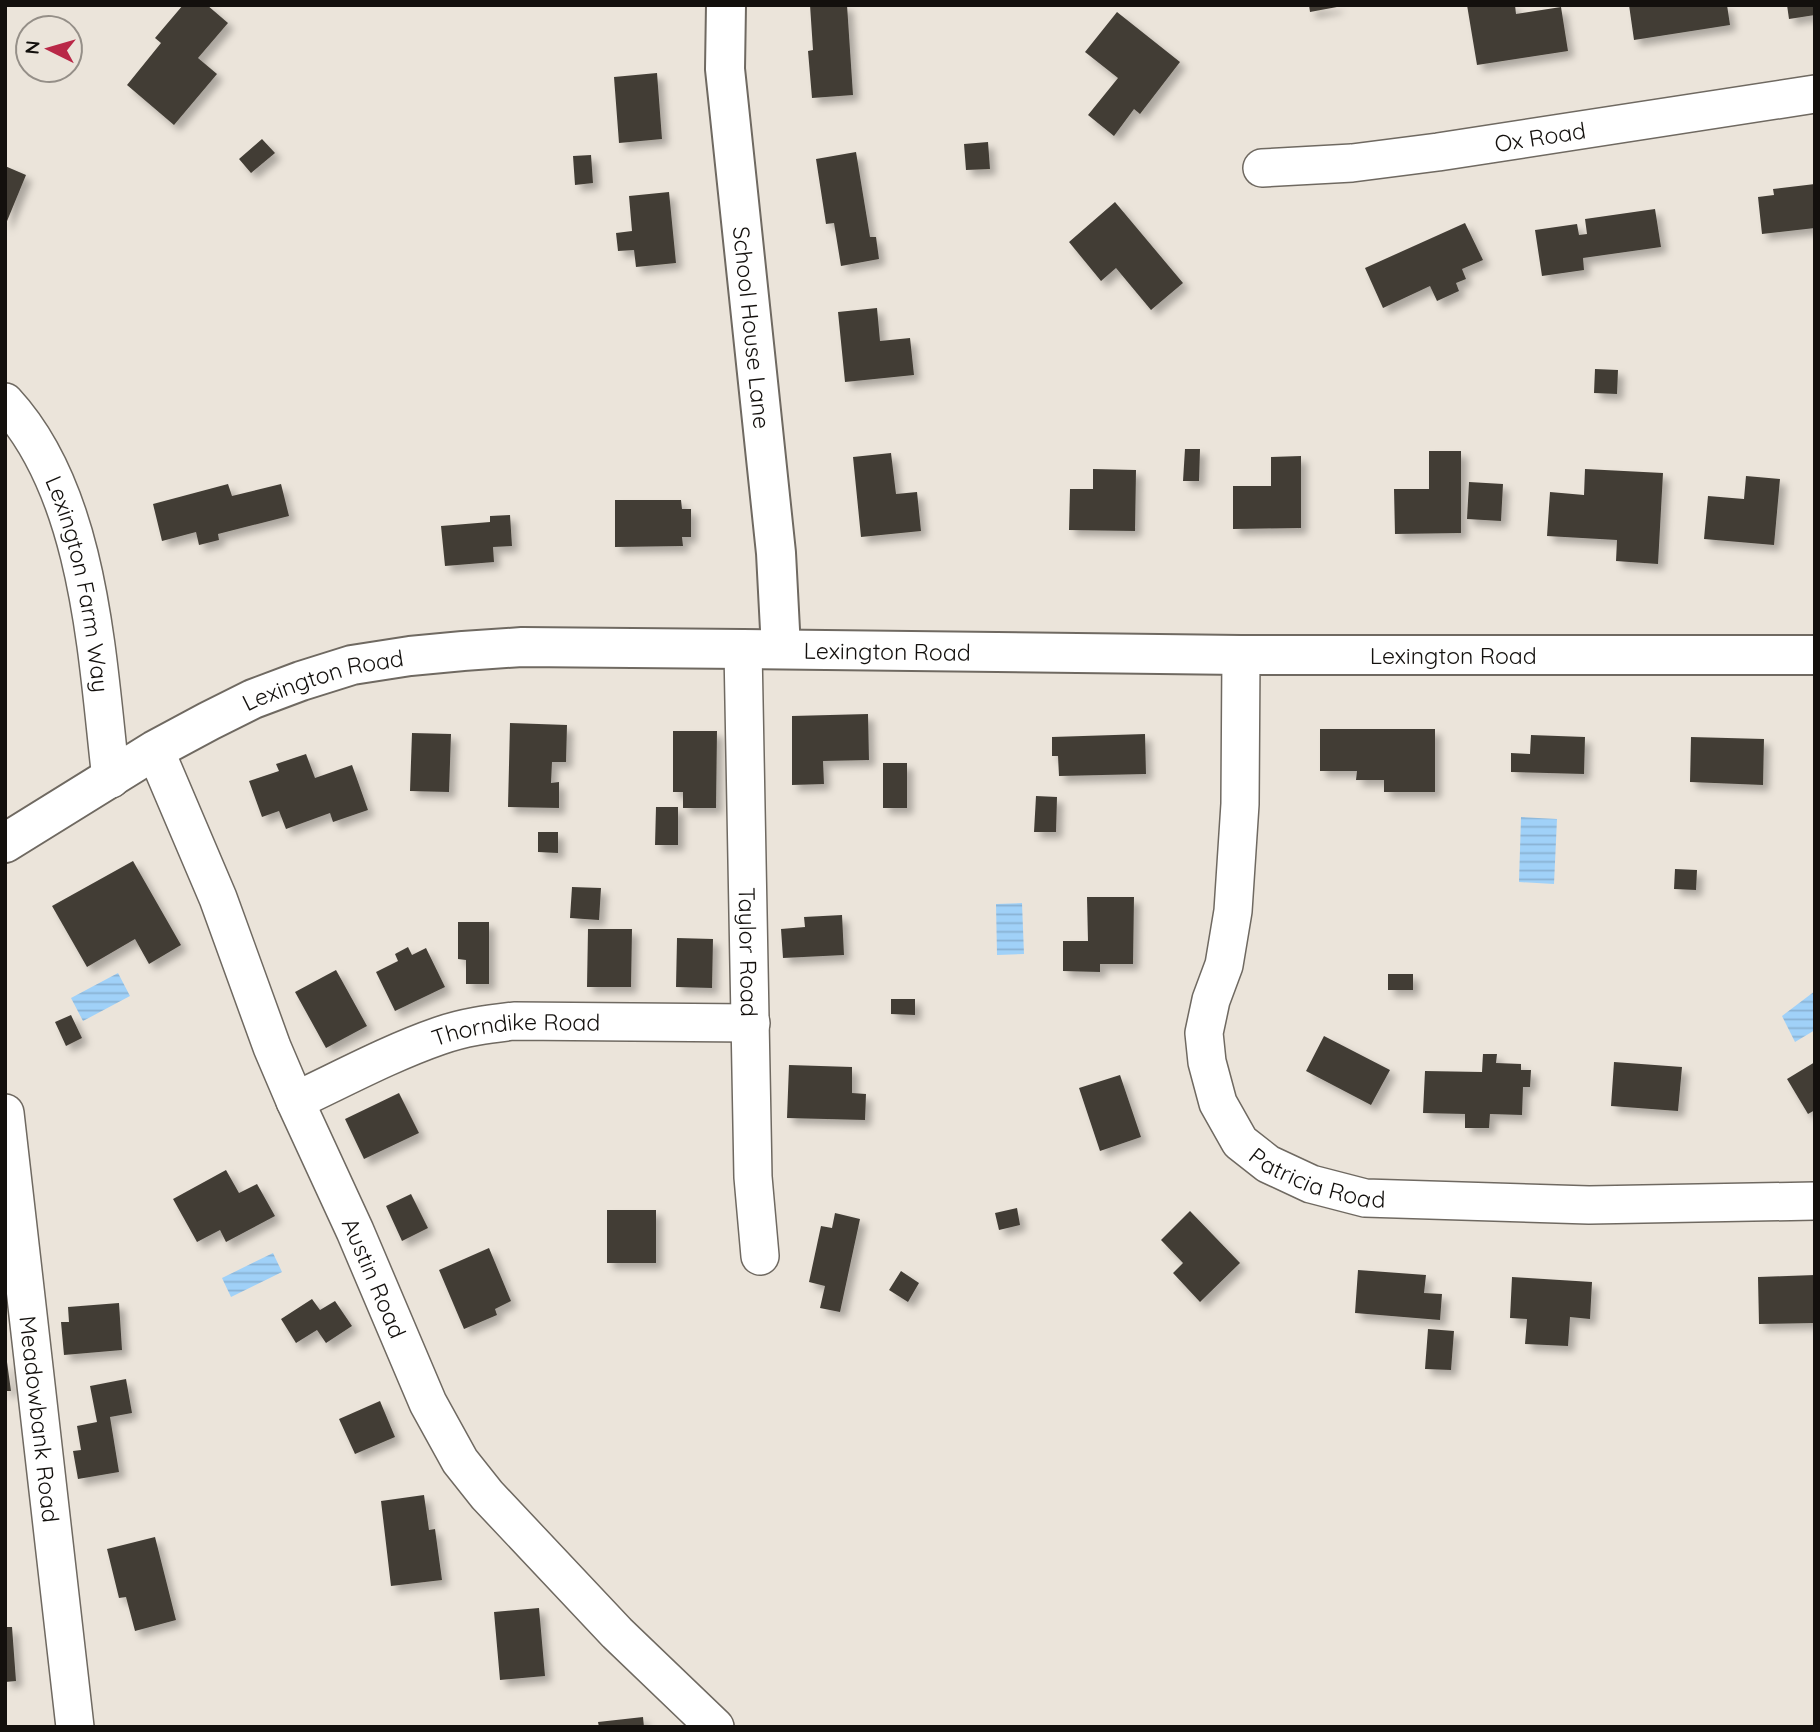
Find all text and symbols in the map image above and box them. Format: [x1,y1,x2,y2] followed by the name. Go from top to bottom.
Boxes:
[14,14,84,84] north arrow
[20,40,45,56] text: N
[1492,115,1588,158] street label: Ox Road
[727,225,777,430] street label: School House Lane
[40,471,116,694] street label: Lexington Farm Way
[804,635,971,666] street label: Lexington Road
[1370,641,1537,670] street label: Lexington Road
[237,643,405,717] street label: Lexington Road
[733,887,764,1017] street label: Taylor Road
[427,1006,600,1052] street label: Thorndike Road
[1244,1140,1386,1214] street label: Patricia Road
[336,1213,413,1342] street label: Austin Road
[14,1314,66,1524] street label: Meadowbank Road

